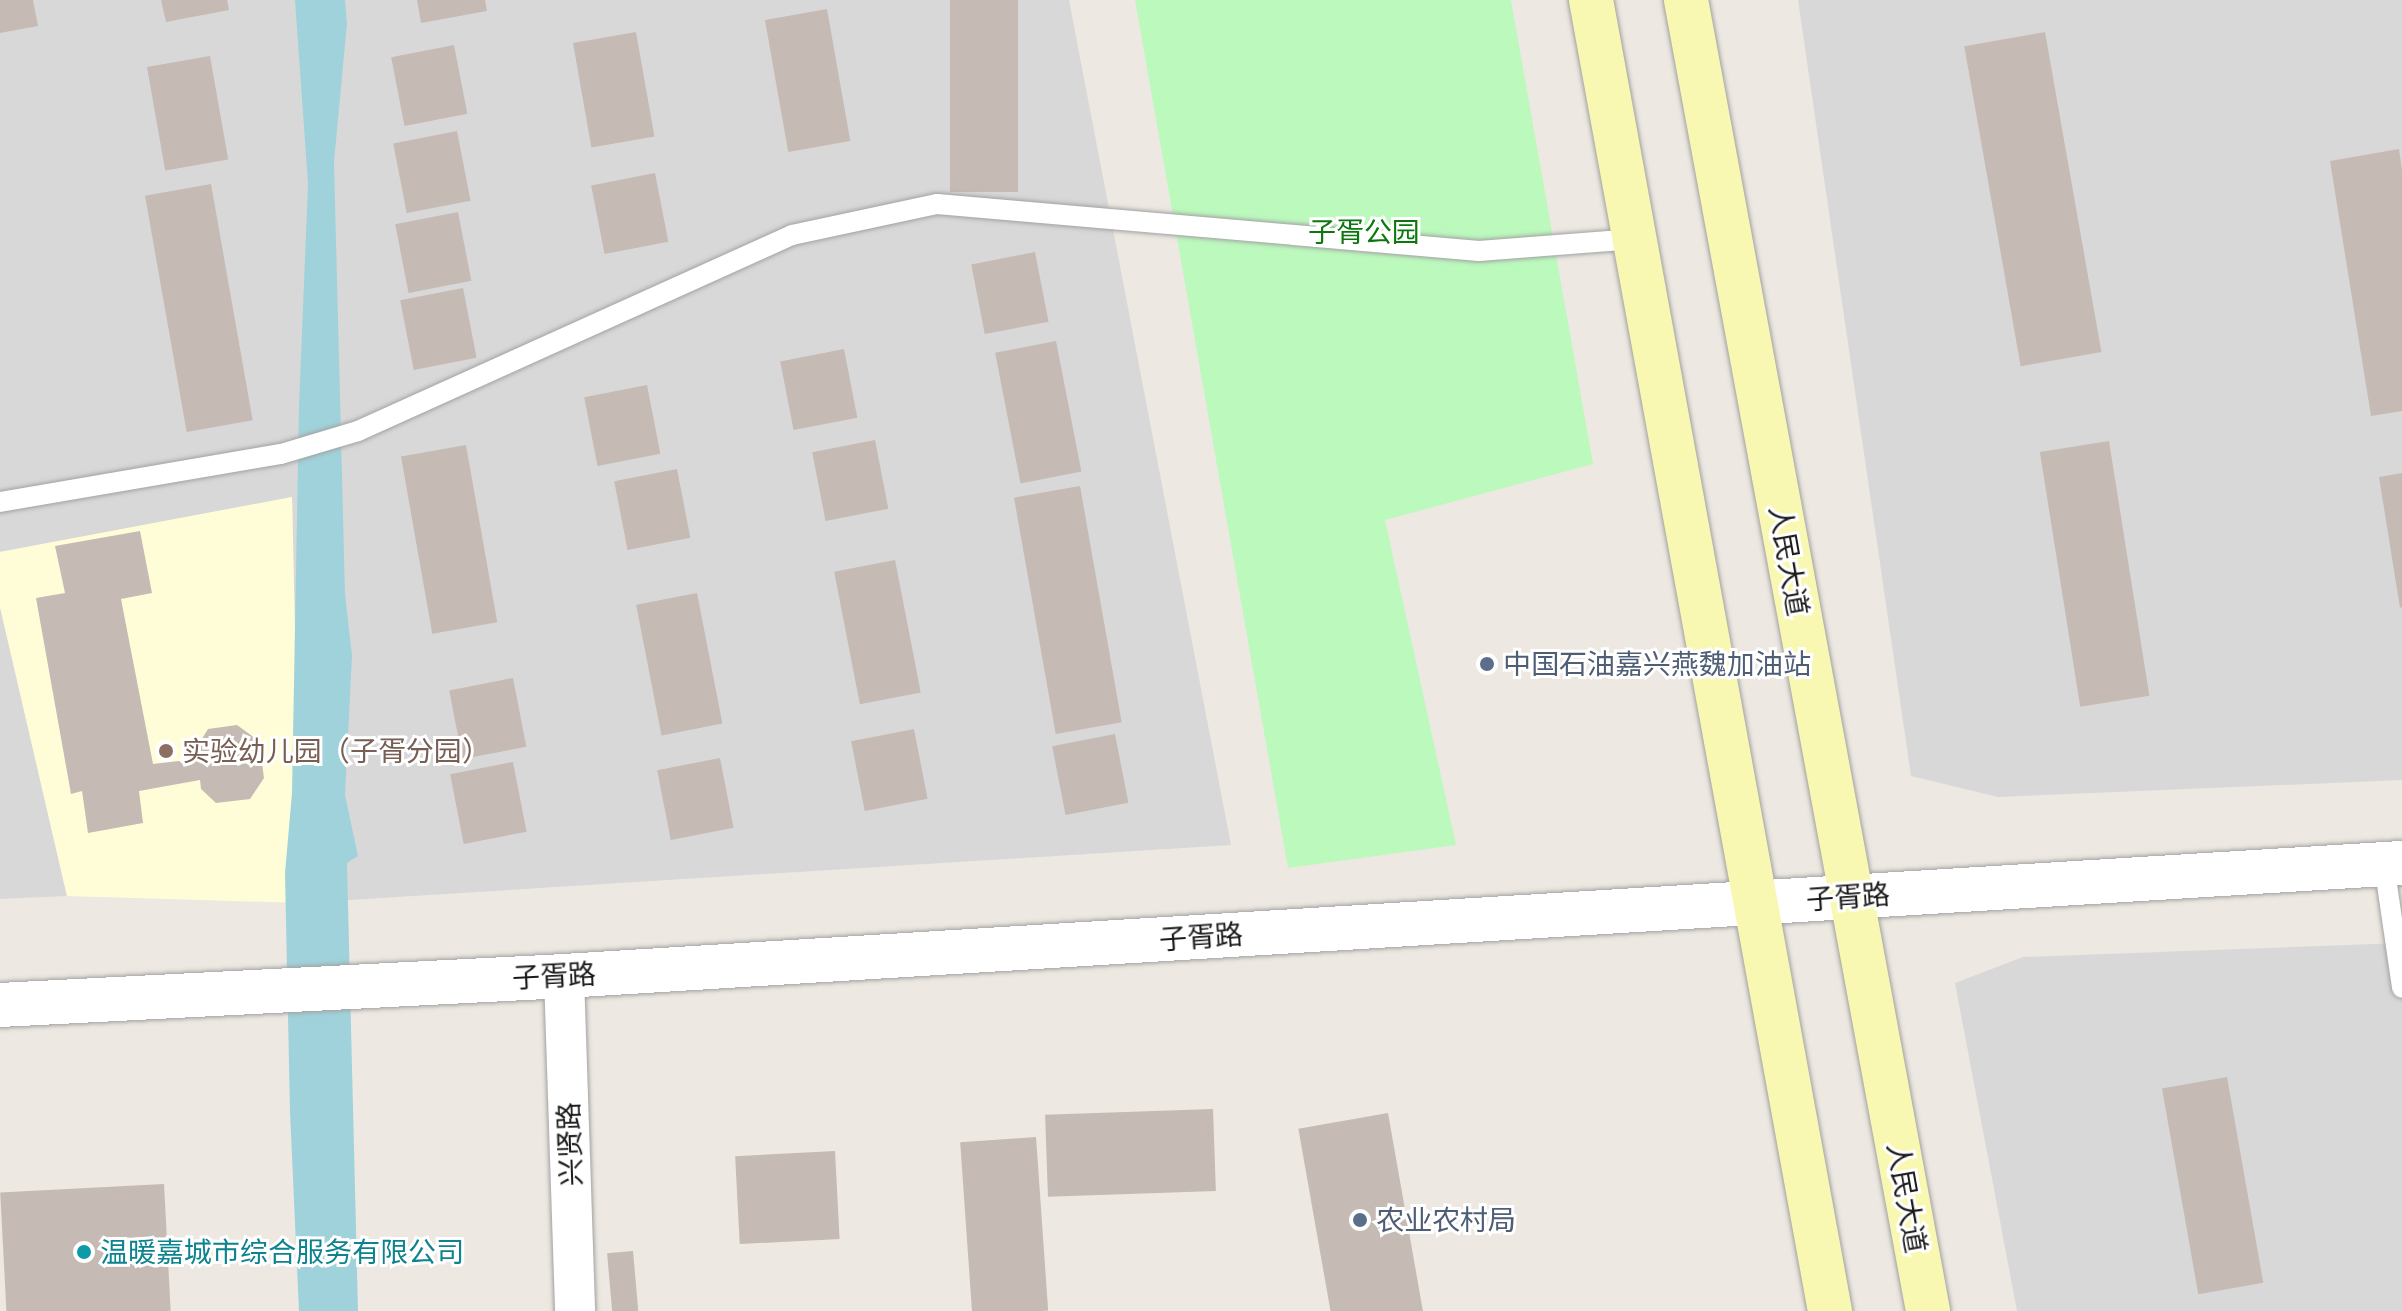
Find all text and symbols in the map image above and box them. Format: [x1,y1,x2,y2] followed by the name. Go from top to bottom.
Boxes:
[1308,215,1420,249] park label: 子胥公园
[1763,503,1815,619] street label: 人民大道
[1503,647,1811,681] place label: 中国石油嘉兴燕魏加油站
[1478,655,1496,673] marker: 中国石油嘉兴燕魏加油站
[182,734,490,768] place label: 实验幼儿园（子胥分园）
[157,742,175,760] marker: 实验幼儿园（子胥分园）
[1805,877,1891,917] street label: 子胥路
[1158,917,1244,957] street label: 子胥路
[511,957,597,995] street label: 子胥路
[552,1101,588,1187] street label: 兴贤路
[1881,1140,1933,1256] street label: 人民大道
[1376,1203,1516,1237] place label: 农业农村局
[1351,1211,1369,1229] marker: 农业农村局
[100,1235,464,1269] place label: 温暖嘉城市综合服务有限公司
[75,1243,93,1261] marker: 温暖嘉城市综合服务有限公司

